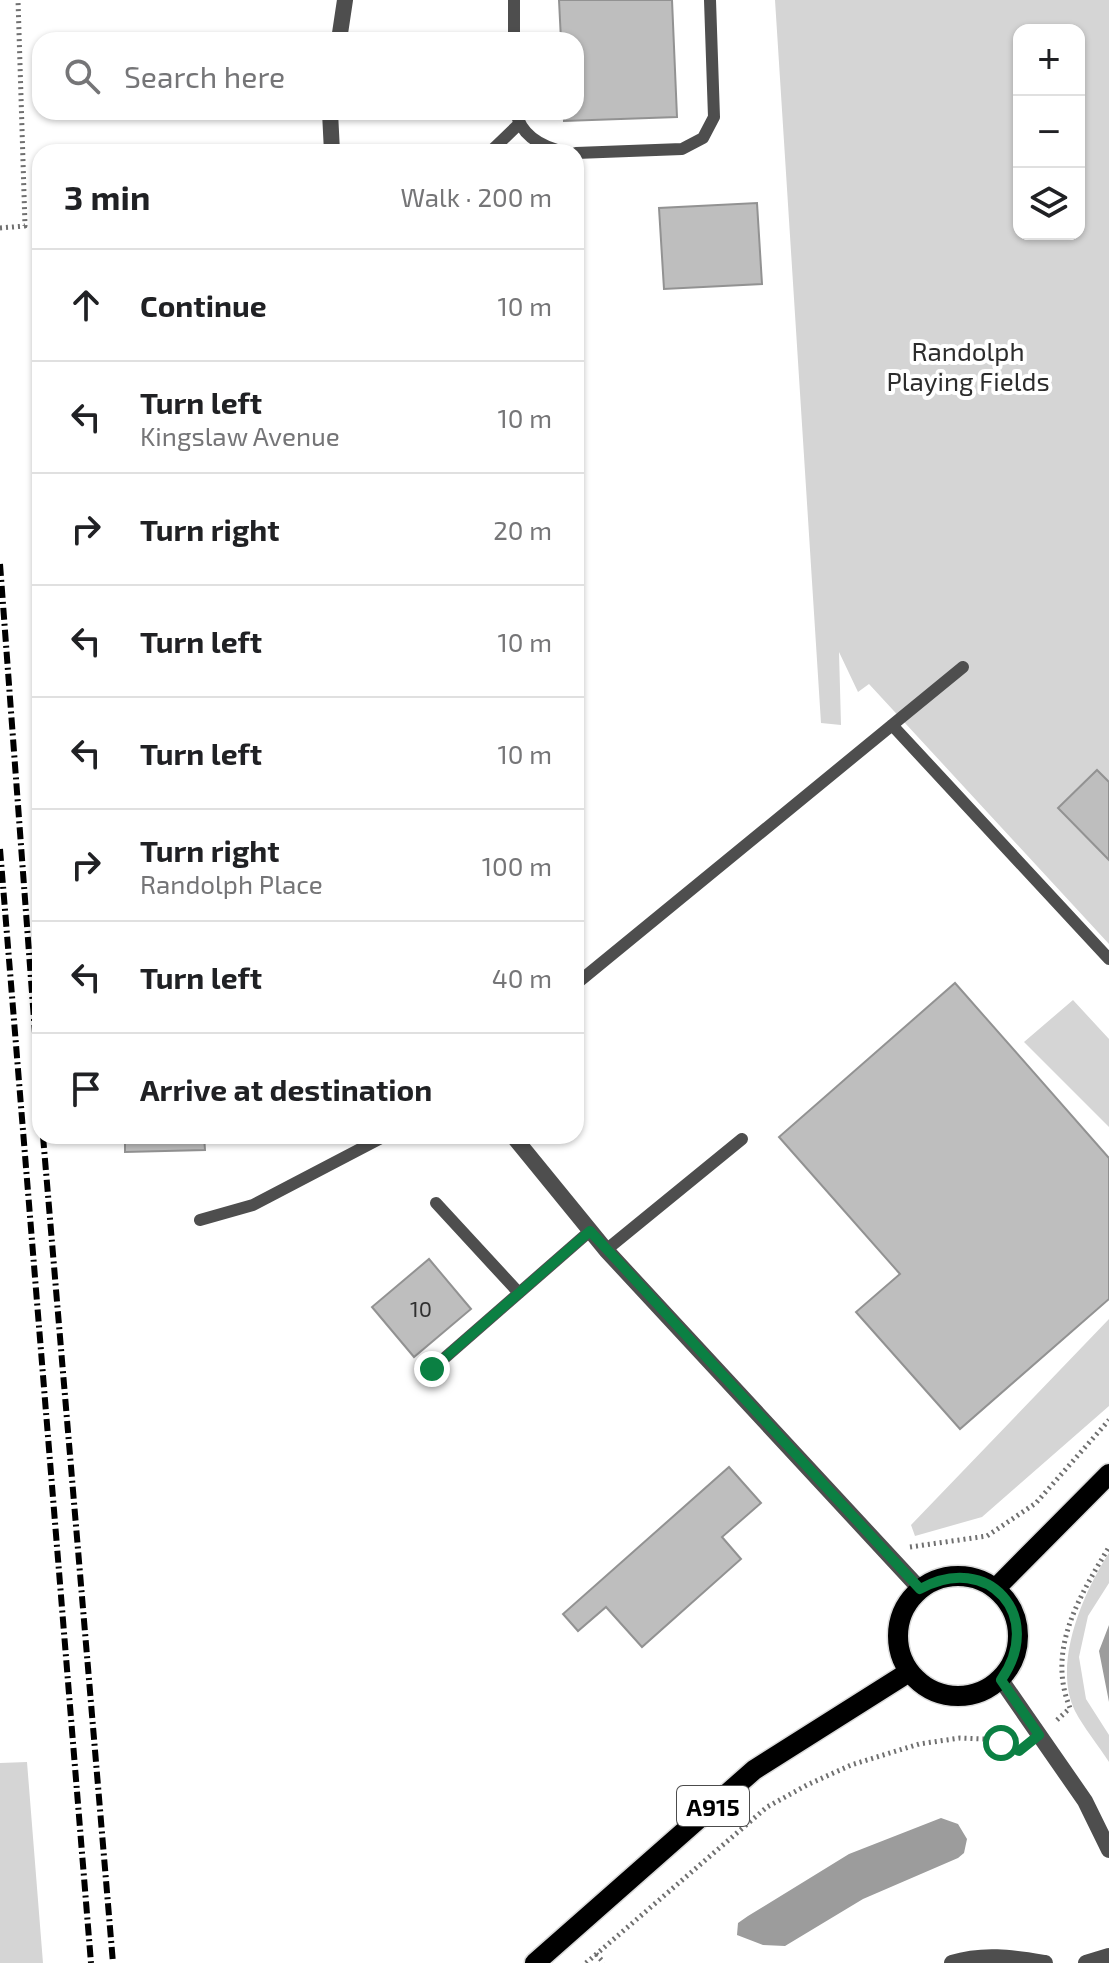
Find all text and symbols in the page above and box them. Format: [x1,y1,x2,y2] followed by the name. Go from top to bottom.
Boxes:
[1013,24,1085,240] map controls
[1013,24,1085,96] button: +
[32,32,584,120] search box
[60,54,104,98] icon: search
[124,58,285,94] text: Search here
[1013,96,1085,168] button: −
[1013,168,1085,240] button: layers
[64,176,150,217] text: 3 min
[400,181,552,212] text: Walk · 200 m
[64,283,108,327] icon: ahead
[140,287,267,323] text: Continue
[497,290,552,321] text: 10 m
[886,335,1050,396] park label: Randolph Playing Fields
[140,384,262,420] text: Turn left
[64,395,108,439] icon: left
[497,402,552,433] text: 10 m
[140,420,340,451] text: Kingslaw Avenue
[64,507,108,551] icon: right
[140,511,280,547] text: Turn right
[493,514,552,545] text: 20 m
[64,619,108,663] icon: left
[140,623,262,659] text: Turn left
[497,626,552,657] text: 10 m
[64,731,108,775] icon: left
[140,735,262,771] text: Turn left
[497,738,552,769] text: 10 m
[140,832,280,868] text: Turn right
[64,843,108,887] icon: right
[482,850,552,881] text: 100 m
[140,868,323,899] text: Randolph Place
[64,955,108,999] icon: left
[140,959,262,995] text: Turn left
[492,962,552,993] text: 40 m
[64,1067,108,1111] icon: arrive
[140,1071,432,1107] text: Arrive at destination
[410,1295,432,1321] house number: 10
[414,1351,450,1387] route end
[983,1725,1019,1761] route start
[677,1786,749,1826] road number: A915

